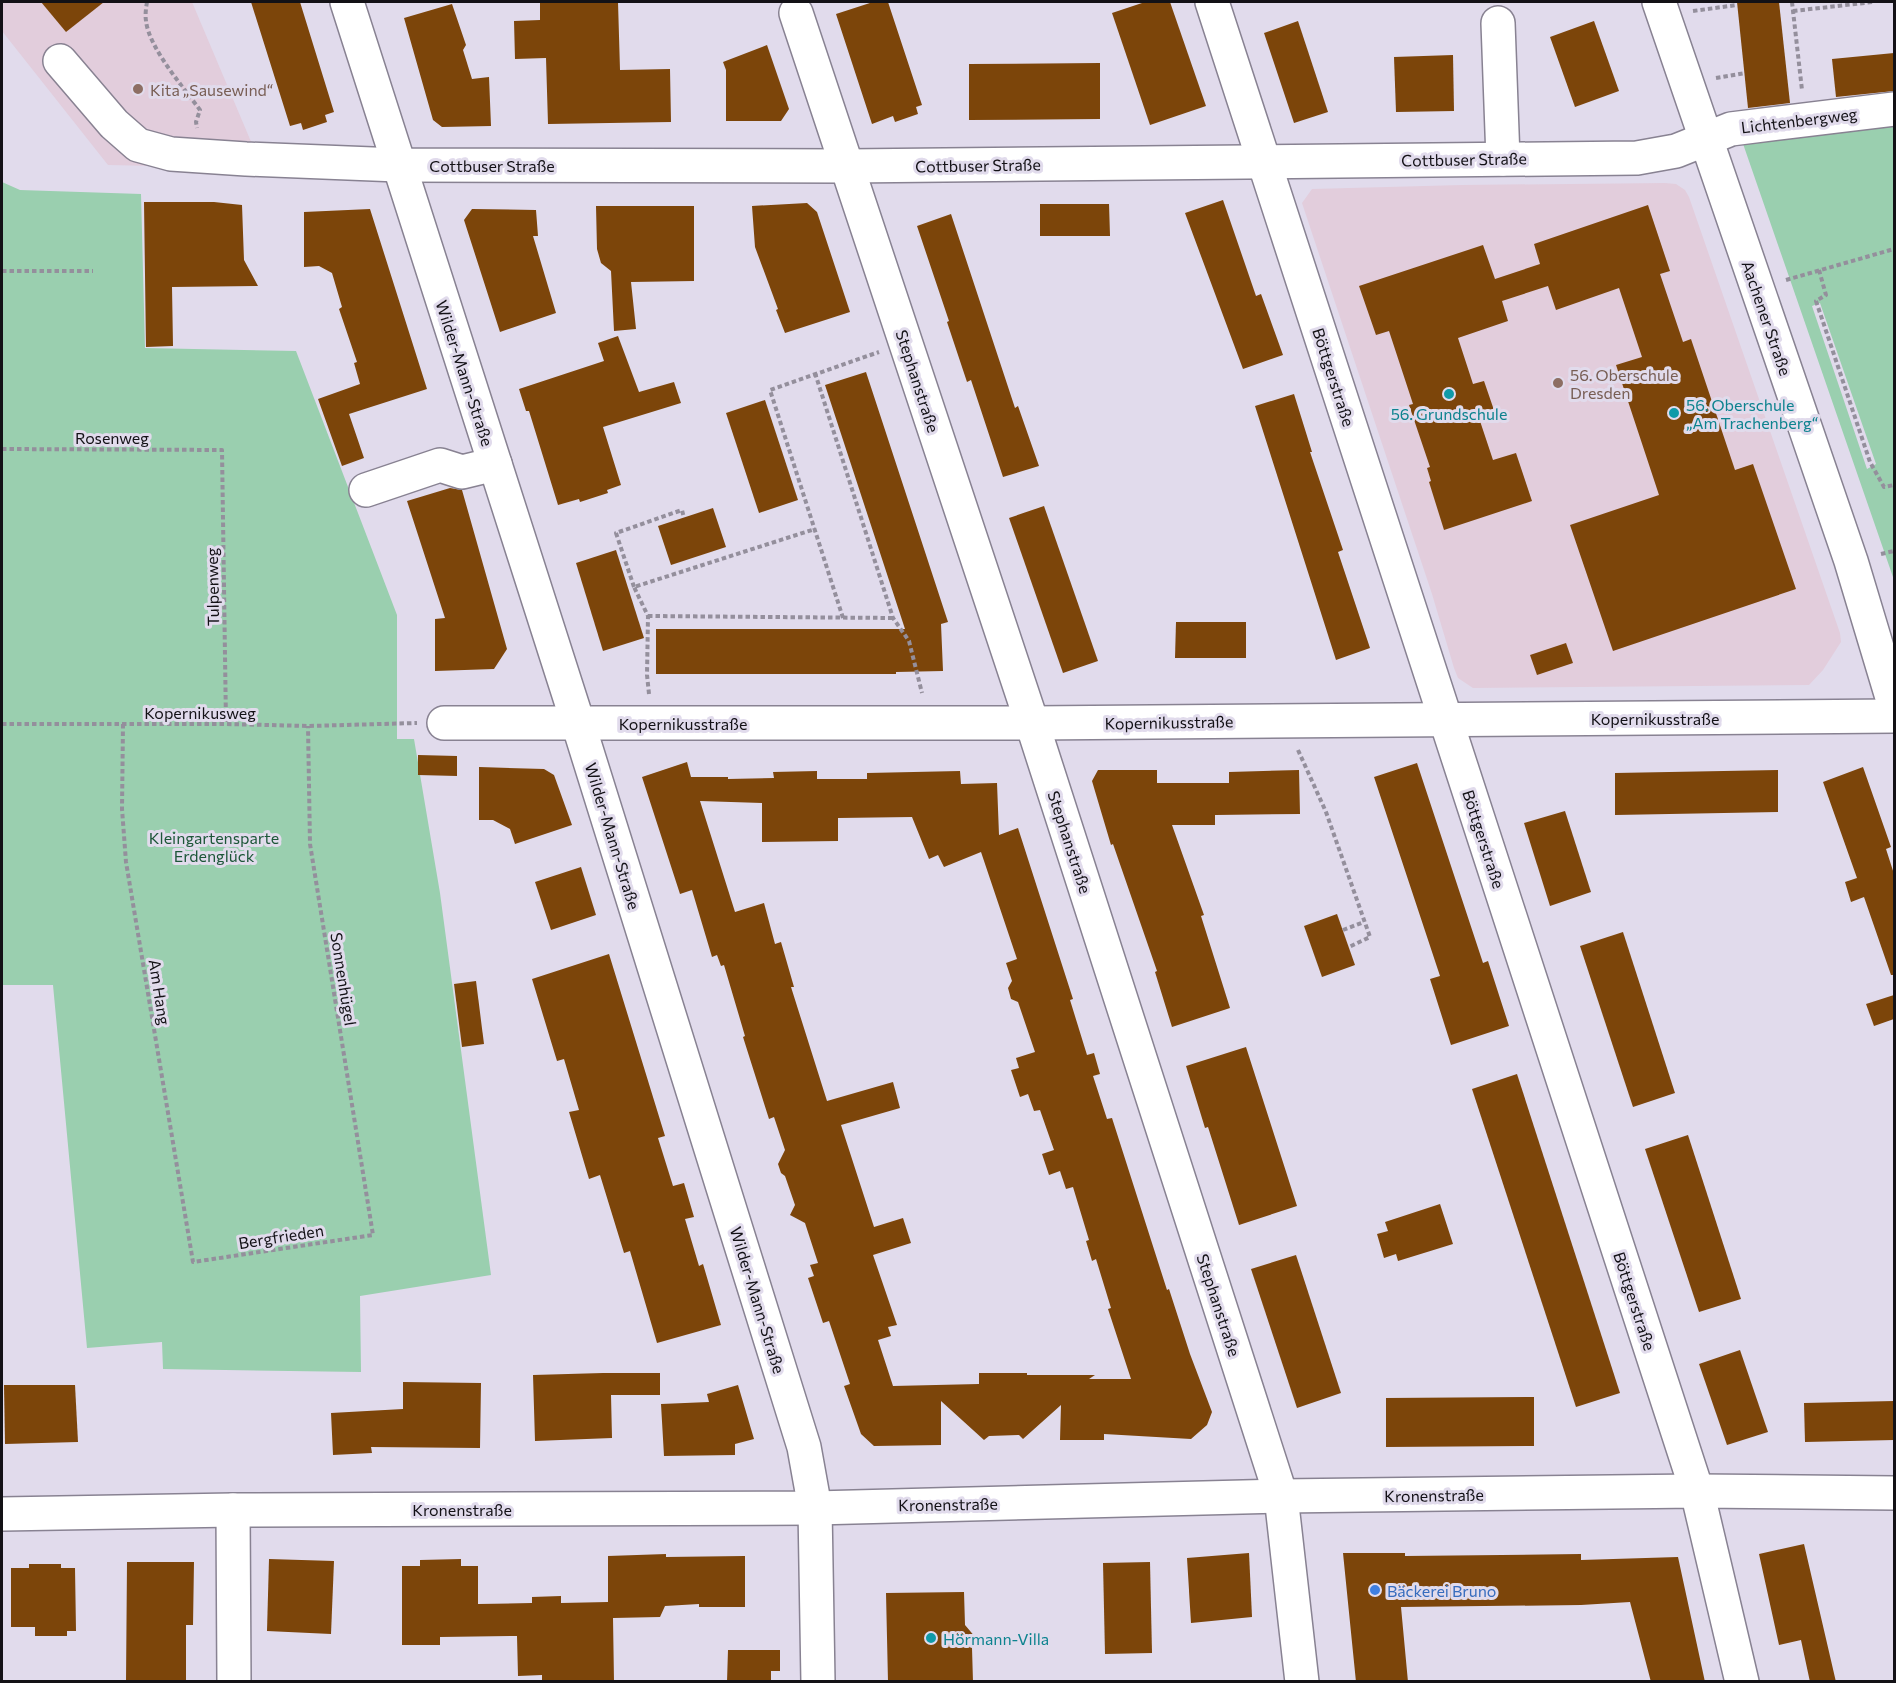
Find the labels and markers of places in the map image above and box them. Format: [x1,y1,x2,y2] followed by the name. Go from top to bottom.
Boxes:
[150,80,273,99] place label: Kita „Sausewind“
[131,82,145,96] marker: Kita „Sausewind“
[1570,365,1678,402] place label: 56. Oberschule Dresden
[1551,376,1565,390] marker: 56. Oberschule Dresden
[1442,387,1456,401] marker: 56. Grundschule
[1686,395,1818,432] place label: 56. Oberschule „Am Trachenberg“
[1391,404,1507,423] place label: 56. Grundschule
[1667,406,1681,420] marker: 56. Oberschule „Am Trachenberg“
[1387,1581,1496,1600] place label: Bäckerei Bruno
[1368,1583,1382,1597] marker: Bäckerei Bruno
[943,1629,1049,1648] place label: Hörmann-Villa
[924,1631,938,1645] marker: Hörmann-Villa

